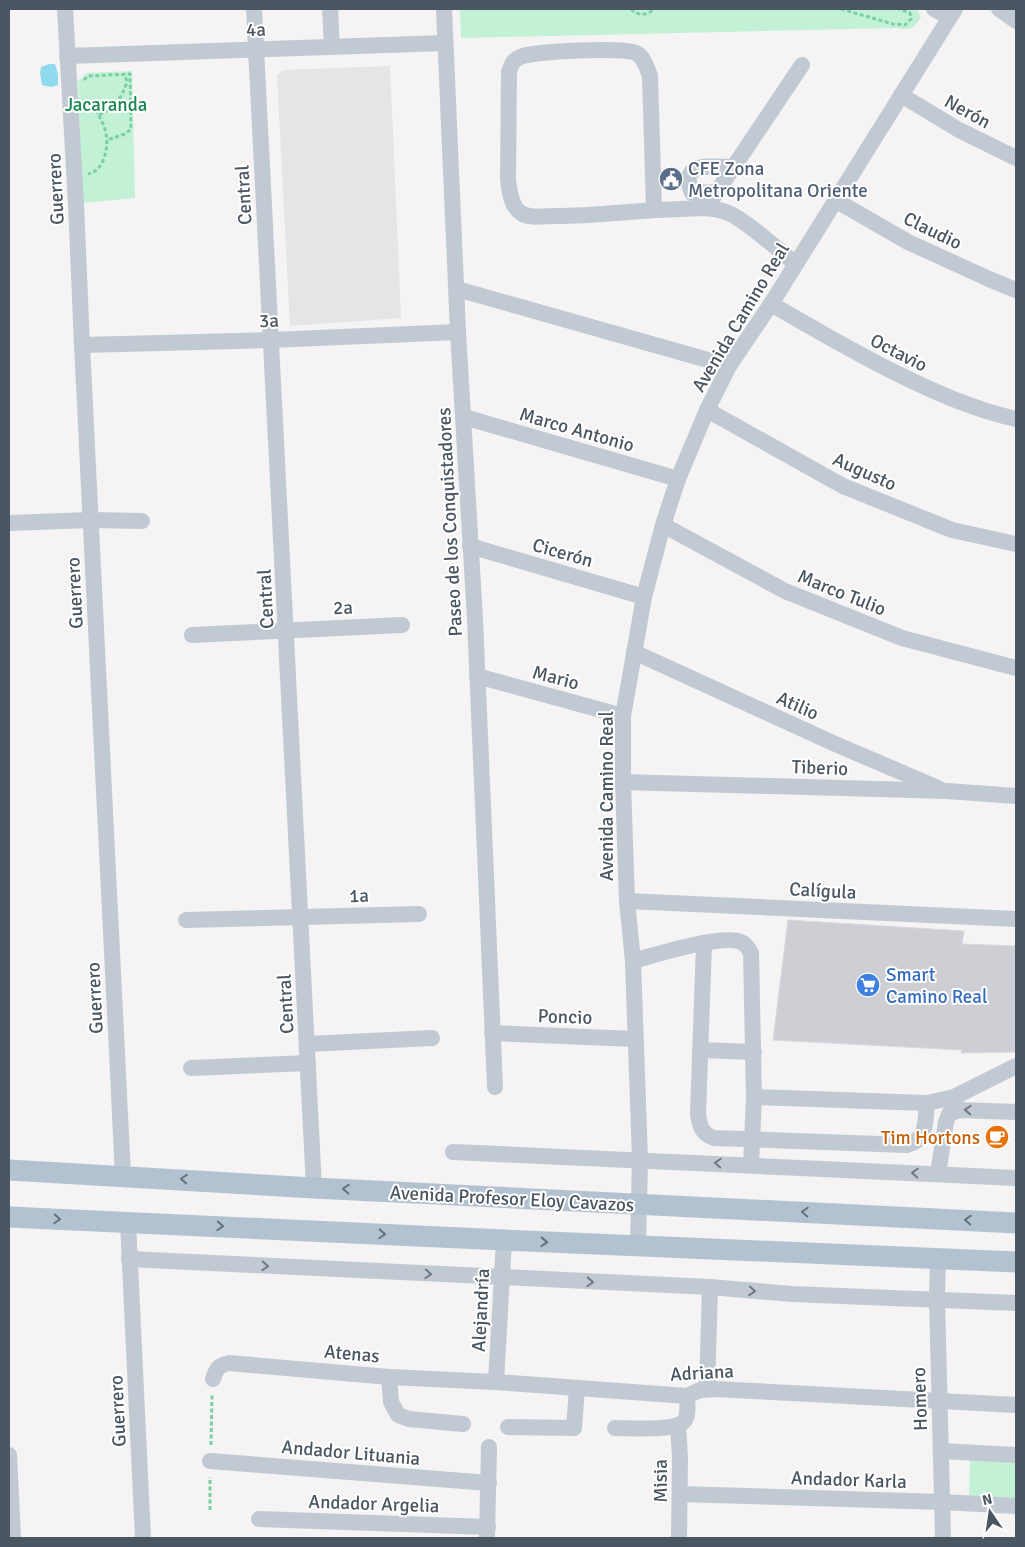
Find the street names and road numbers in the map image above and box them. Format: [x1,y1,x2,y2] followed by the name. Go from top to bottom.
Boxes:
[246,18,266,42] street label: 4a
[940,89,995,134] street label: Nerón
[42,152,70,225] street label: Guerrero
[230,164,258,225] street label: Central
[899,206,966,255] street label: Claudio
[687,238,795,397] street label: Avenida Camino Real
[259,309,279,333] street label: 3a
[866,328,931,377] street label: Octavio
[517,402,637,458] street label: Marco Antonio
[432,407,468,637] street label: Paseo de los Conquistadores
[829,447,900,497] street label: Augusto
[530,533,596,573] street label: Cicerón
[61,556,89,629] street label: Guerrero
[794,564,889,622] street label: Marco Tulio
[252,568,280,629] street label: Central
[333,596,353,620] street label: 2a
[530,660,582,696] street label: Mario
[773,686,823,726] street label: Atilio
[595,711,619,881] street label: Avenida Camino Real
[791,755,849,781] street label: Tiberio
[789,877,857,905] street label: Calígula
[349,884,369,908] street label: 1a
[81,961,109,1034] street label: Guerrero
[272,973,300,1034] street label: Central
[537,1004,593,1030] street label: Poncio
[389,1181,635,1217] street label: Avenida Profesor Eloy Cavazos
[467,1268,495,1353] street label: Alejandría
[323,1340,381,1368] street label: Atenas
[670,1359,734,1387] street label: Adriana
[907,1367,933,1431] street label: Homero
[104,1374,132,1447] street label: Guerrero
[281,1435,421,1471] street label: Andador Lituania
[649,1459,673,1503] street label: Misia
[791,1466,907,1494] street label: Andador Karla
[308,1490,440,1518] street label: Andador Argelia

